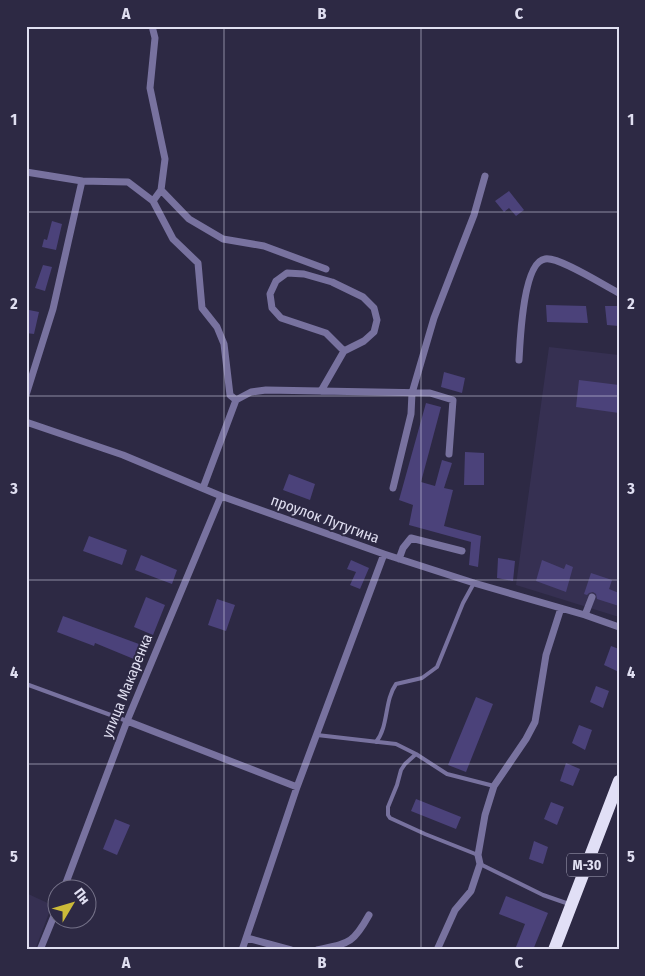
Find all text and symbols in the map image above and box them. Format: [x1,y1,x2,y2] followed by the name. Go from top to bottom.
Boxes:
[121,4,131,23] text: A
[318,4,327,23] text: B
[515,4,524,23] text: C
[11,110,17,129] text: 1
[628,110,634,129] text: 1
[9,294,18,313] text: 2
[626,294,635,313] text: 2
[9,479,18,498] text: 3
[626,479,635,498] text: 3
[268,491,382,547] street label: проулок Лутугина
[98,631,156,741] street label: улица Макаренка
[10,663,18,682] text: 4
[627,663,635,682] text: 4
[10,847,18,866] text: 5
[627,847,635,866] text: 5
[567,854,607,876] road number: М-30
[48,878,98,928] north arrow
[70,885,93,908] text: Пн
[121,953,131,972] text: A
[318,953,327,972] text: B
[515,953,524,972] text: C

